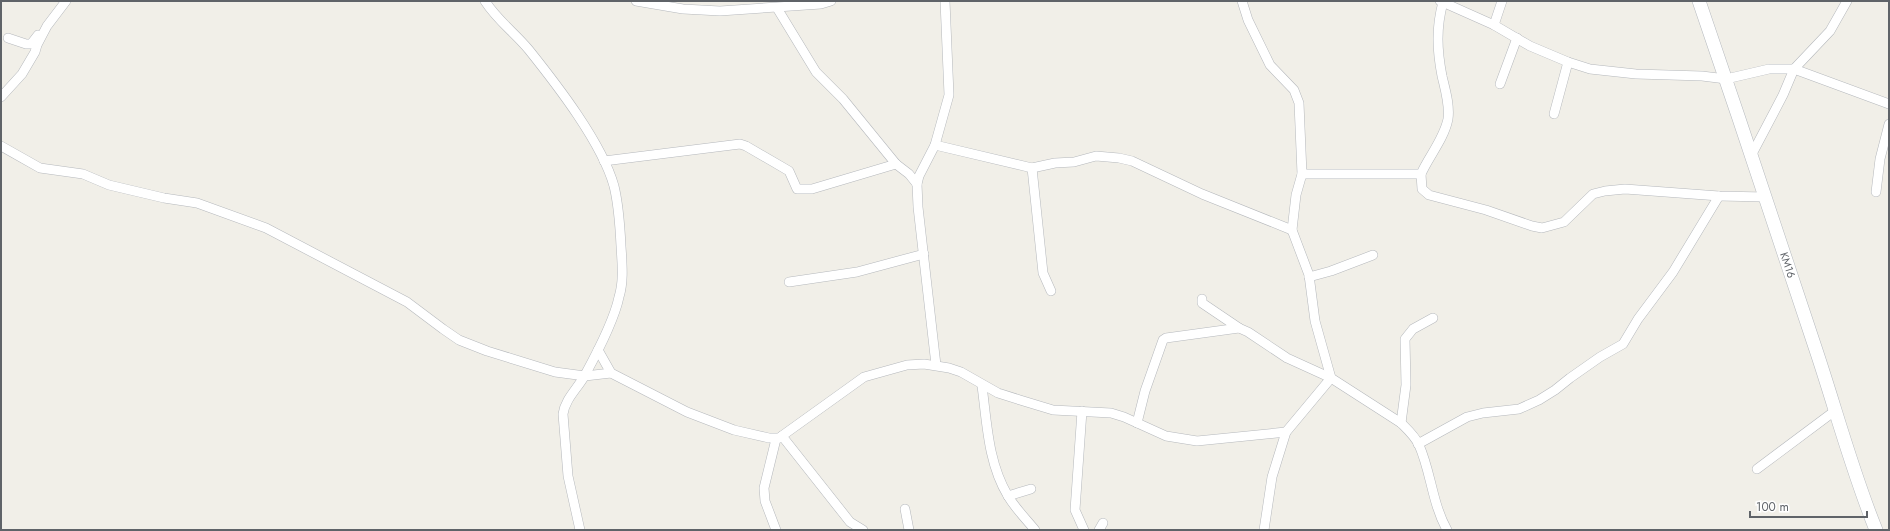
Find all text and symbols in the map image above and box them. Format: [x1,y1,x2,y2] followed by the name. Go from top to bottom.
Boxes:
[1776,250,1800,280] street label: KM16
[1750,493,1867,519] scale bar
[1756,498,1789,516] text: 100 m

